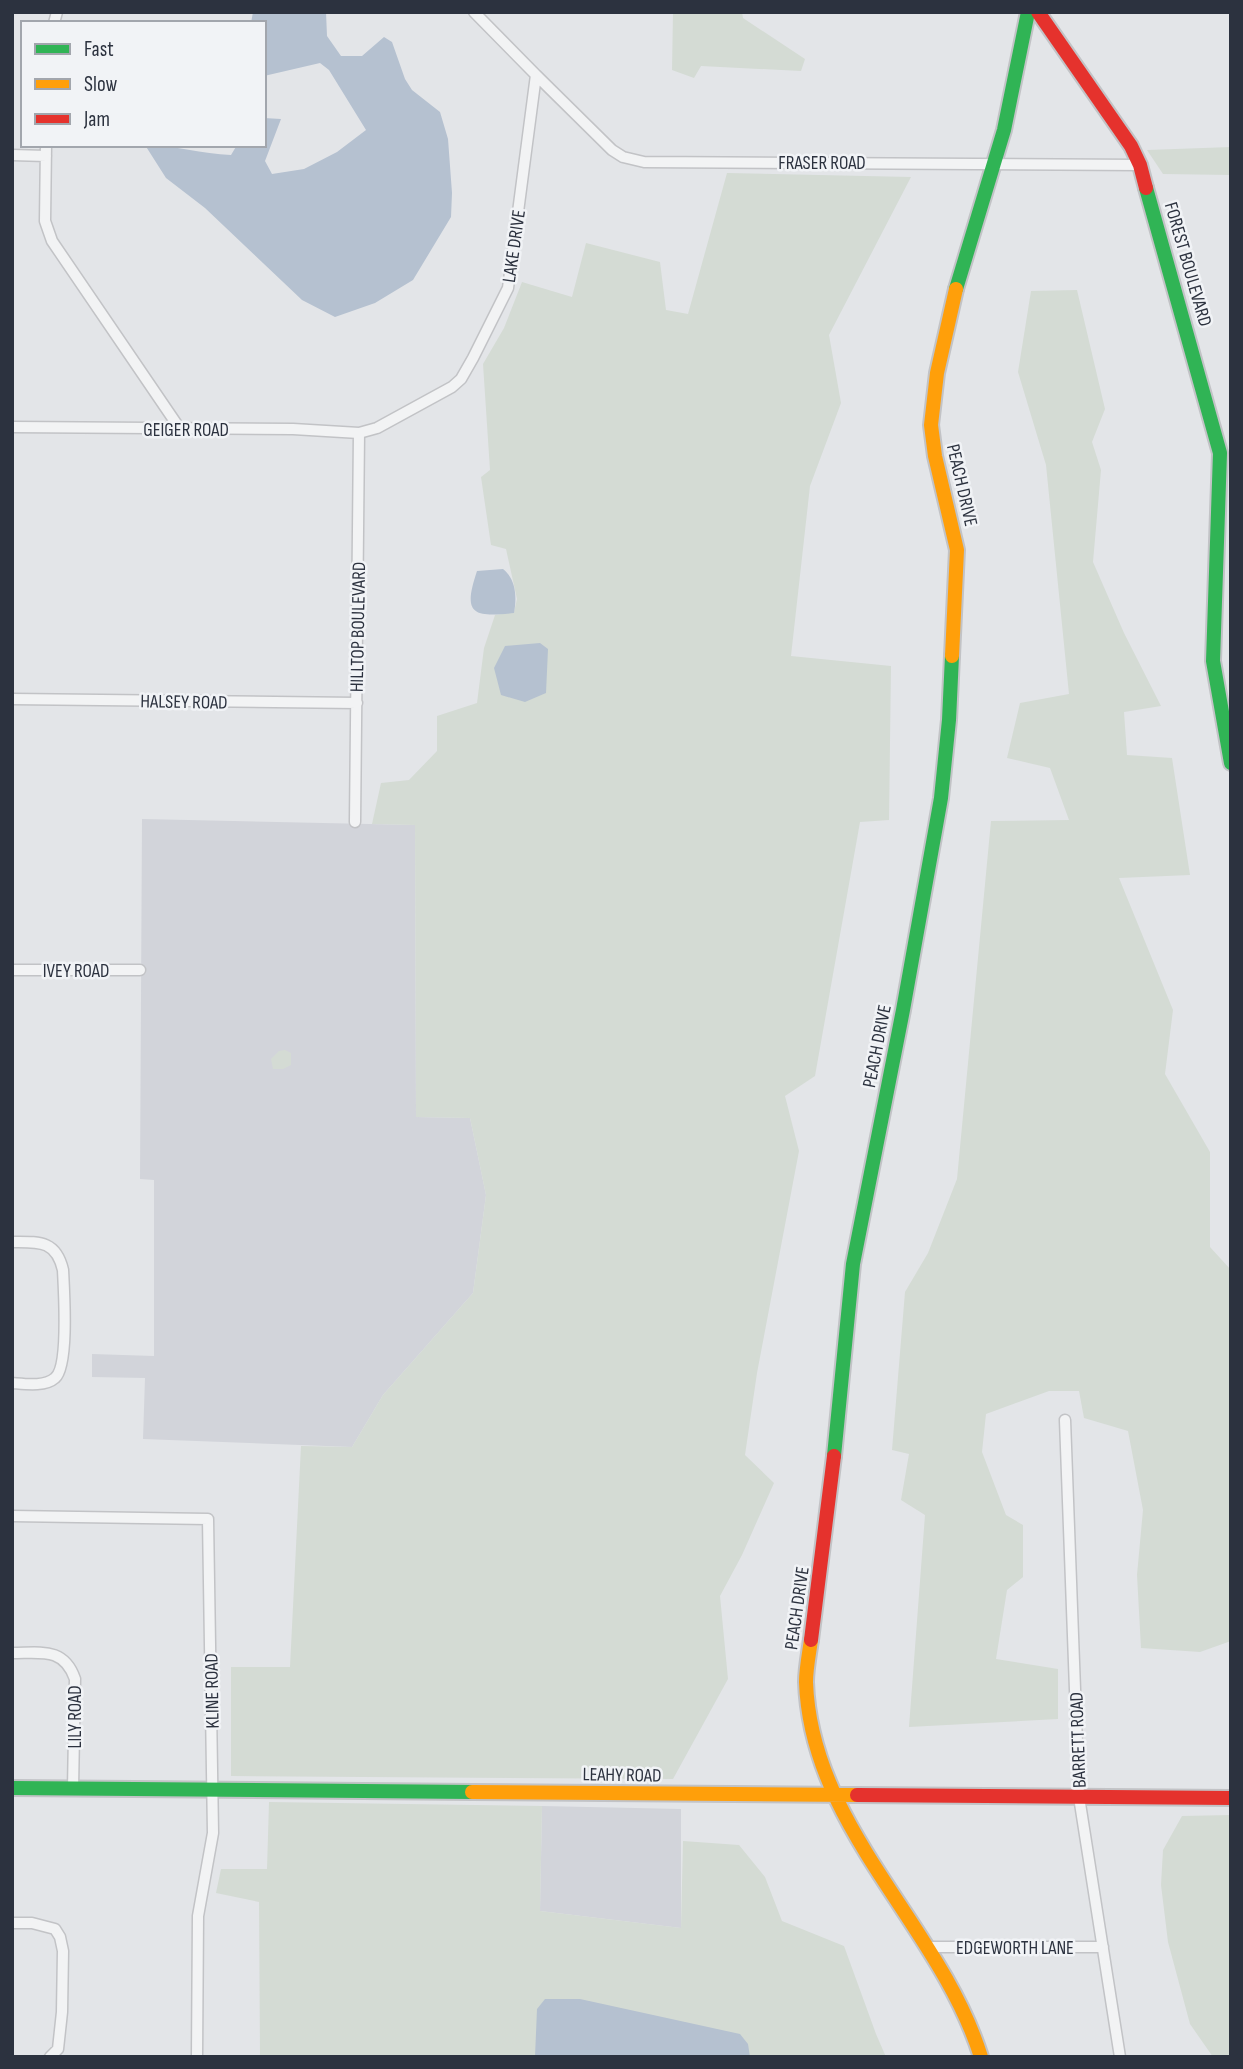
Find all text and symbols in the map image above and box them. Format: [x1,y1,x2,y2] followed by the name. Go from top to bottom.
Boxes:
[21,21,266,147] legend
[84,37,114,62] text: Fast
[84,72,118,97] text: Slow
[83,107,110,132] text: Jam
[778,152,866,175] street label: FRASER ROAD
[1159,200,1216,329] street label: FOREST BOULEVARD
[498,208,531,284] street label: LAKE DRIVE
[143,419,229,442] street label: GEIGER ROAD
[941,442,982,529] street label: PEACH DRIVE
[346,562,371,692] street label: HILLTOP BOULEVARD
[140,690,228,715] street label: HALSEY ROAD
[43,960,109,983] street label: IVEY ROAD
[858,1003,897,1090] street label: PEACH DRIVE
[780,1565,815,1651] street label: PEACH DRIVE
[200,1653,225,1729] street label: KLINE ROAD
[64,1685,87,1749] street label: LILY ROAD
[1065,1692,1092,1788] street label: BARRETT ROAD
[582,1763,662,1788] street label: LEAHY ROAD
[956,1937,1074,1960] street label: EDGEWORTH LANE

